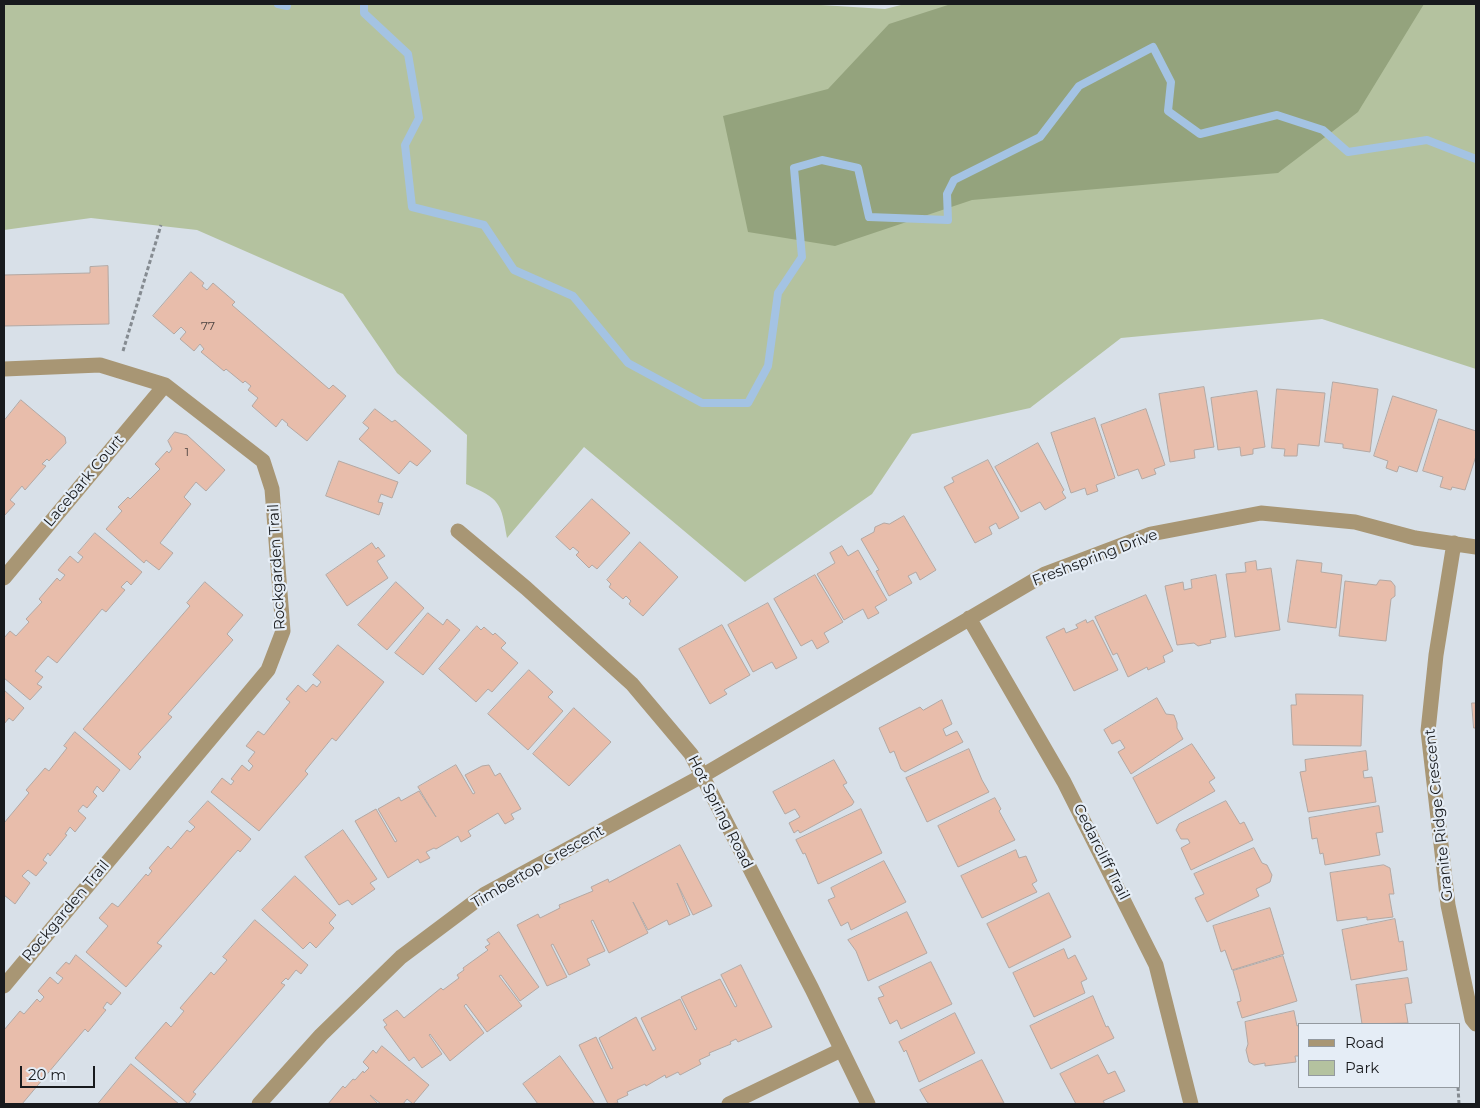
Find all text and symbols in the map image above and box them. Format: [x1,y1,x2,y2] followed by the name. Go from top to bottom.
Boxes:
[201,319,215,333] house number: 77
[40,431,128,531] street label: Lacebark Court
[185,445,189,459] house number: 1
[265,504,289,630] street label: Rockgarden Trail
[1030,526,1160,590] street label: Freshspring Drive
[1421,728,1457,902] street label: Granite Ridge Crescent
[684,752,756,872] street label: Hot Spring Road
[1069,801,1133,903] street label: Cedarcliff Trail
[469,822,607,912] street label: Timbertop Crescent
[19,857,113,965] street label: Rockgarden Trail
[1298,1023,1460,1088] legend
[1345,1033,1384,1052] text: Road
[22,1056,98,1088] scale bar
[1345,1058,1379,1077] text: Park
[28,1065,66,1084] text: 20 m

